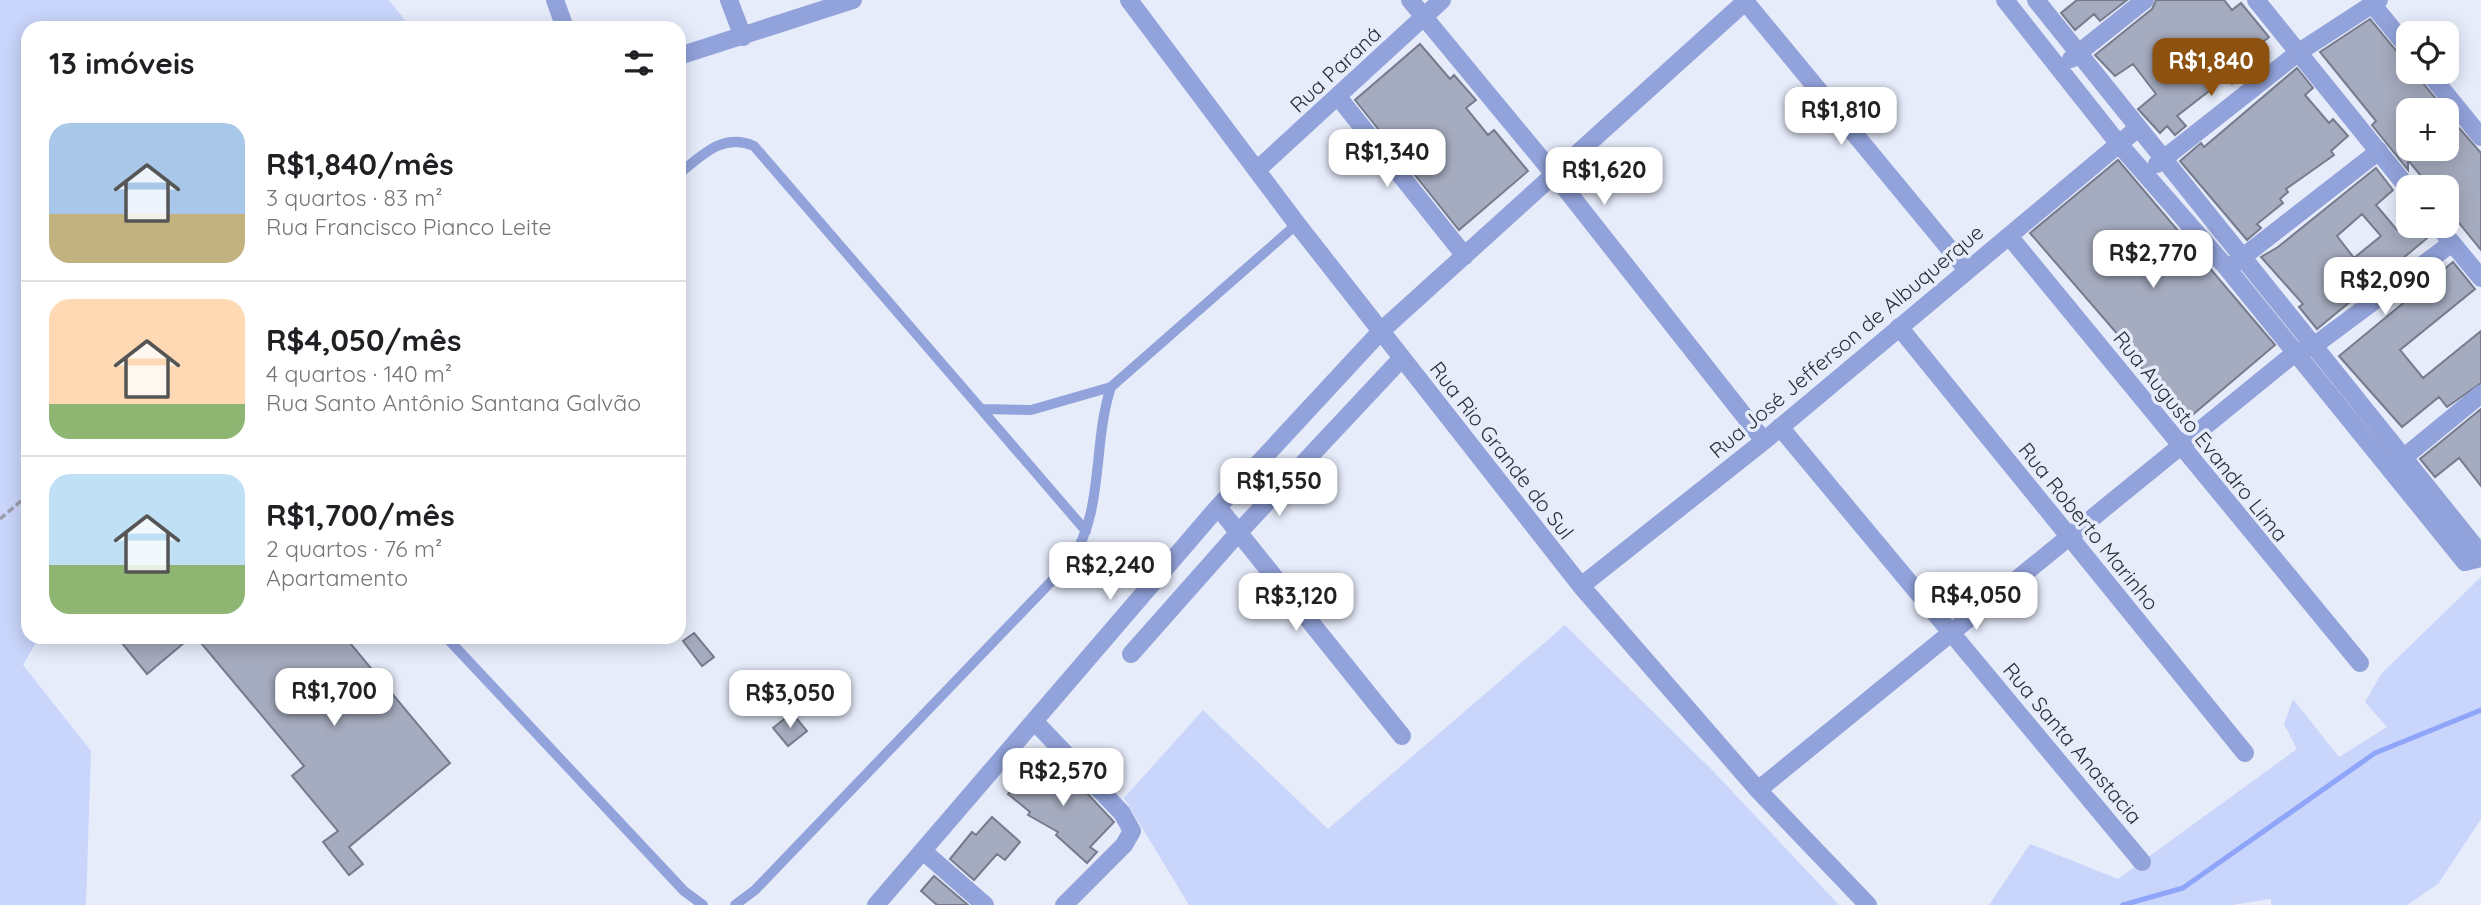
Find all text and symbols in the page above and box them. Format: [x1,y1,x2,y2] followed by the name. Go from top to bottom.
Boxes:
[1284,20,1386,118] street label: Rua Paraná
[2396,21,2459,238] map controls
[2396,21,2459,84] button: locate
[2146,38,2276,98] pin: R$1,840
[49,44,194,82] text: 13 imóveis
[620,44,658,82] icon: filters
[2168,46,2254,75] text: R$1,840
[1776,88,1906,147] pin: R$1,810
[1801,95,1881,124] text: R$1,810
[2396,98,2459,161] button: +
[1322,130,1452,189] pin: R$1,340
[1345,137,1429,166] text: R$1,340
[266,145,454,183] text: R$1,840/mês
[1539,148,1669,207] pin: R$1,620
[105,151,189,235] icon: home
[1562,155,1646,184] text: R$1,620
[2396,175,2459,238] button: −
[266,183,443,212] text: 3 quartos · 83 m²
[266,212,552,241] text: Rua Francisco Pianco Leite
[1704,219,1988,463] street label: Rua José Jefferson de Albuquerque
[2088,230,2218,290] pin: R$2,770
[2109,238,2197,267] text: R$2,770
[2320,258,2450,317] pin: R$2,090
[2340,265,2430,294] text: R$2,090
[266,321,461,359] text: R$4,050/mês
[2108,325,2294,547] street label: Rua Augusto Evandro Lima
[105,327,189,411] icon: home
[1424,356,1580,544] street label: Rua Rio Grande do Sul
[266,359,452,388] text: 4 quartos · 140 m²
[266,388,641,417] text: Rua Santo Antônio Santana Galvão
[2013,437,2165,615] street label: Rua Roberto Marinho
[1214,458,1344,518] pin: R$1,550
[1236,466,1322,495] text: R$1,550
[266,496,455,534] text: R$1,700/mês
[105,502,189,586] icon: home
[266,534,442,563] text: 2 quartos · 76 m²
[1045,542,1175,602] pin: R$2,240
[1065,550,1155,579] text: R$2,240
[266,563,408,592] text: Apartamento
[1911,572,2041,632] pin: R$4,050
[1231,574,1361,633] pin: R$3,120
[1931,580,2021,609] text: R$4,050
[1255,581,1337,610] text: R$3,120
[1998,657,2148,829] street label: Rua Santa Anastacia
[269,668,399,728] pin: R$1,700
[725,670,855,730] pin: R$3,050
[291,676,377,705] text: R$1,700
[745,678,835,707] text: R$3,050
[998,748,1128,808] pin: R$2,570
[1019,756,1107,785] text: R$2,570

